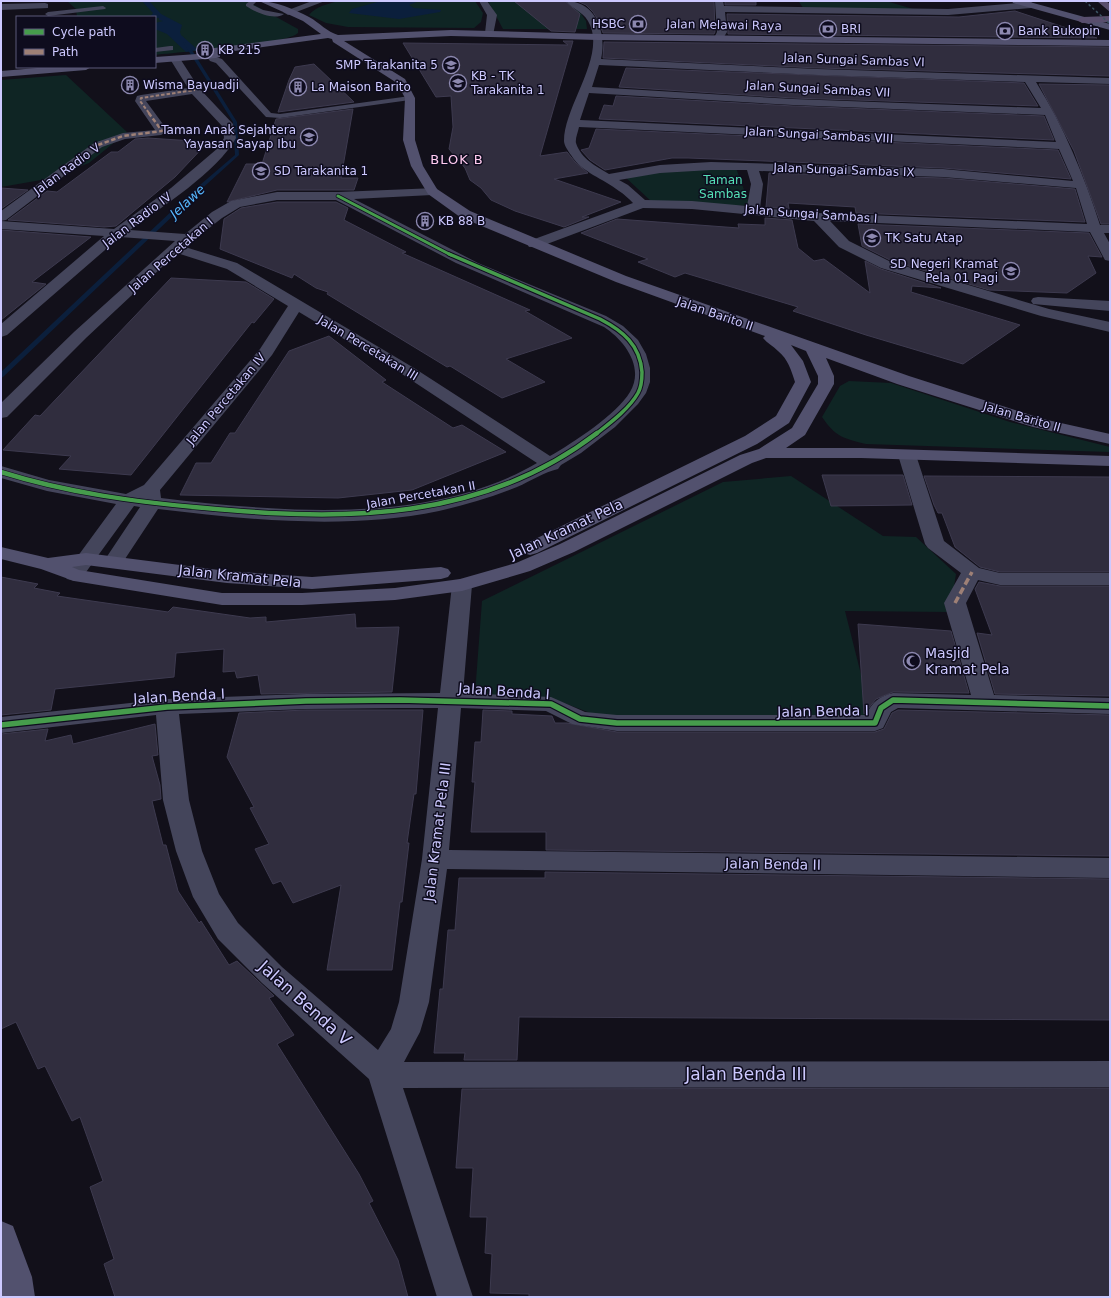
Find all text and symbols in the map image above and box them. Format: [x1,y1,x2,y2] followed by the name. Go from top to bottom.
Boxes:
[628,14,648,34] bank icon: HSBC
[16,16,156,68] legend
[592,17,625,31] place label: HSBC
[665,17,782,33] street label: Jalan Melawai Raya
[818,19,838,39] bank icon: BRI
[995,21,1015,41] bank icon: Bank Bukopin
[841,22,861,36] place label: BRI
[1018,24,1100,38] place label: Bank Bukopin
[52,25,116,39] text: Cycle path
[195,40,215,60] building icon: KB 215
[218,43,261,57] place label: KB 215
[52,45,78,59] text: Path
[782,51,925,69] street label: Jalan Sungai Sambas VI
[441,55,461,75] school or university icon: SMP Tarakanita 5
[335,58,438,72] place label: SMP Tarakanita 5
[470,69,545,97] place label: KB - TK Tarakanita 1
[448,73,468,93] school or university icon: KB - TK Tarakanita 1
[120,75,140,95] building icon: Wisma Bayuadji
[288,77,308,97] building icon: La Maison Barito
[143,78,239,92] place label: Wisma Bayuadji
[744,78,891,100] street label: Jalan Sungai Sambas VII
[311,80,411,94] place label: La Maison Barito
[160,123,296,151] place label: Taman Anak Sejahtera Yayasan Sayap Ibu
[743,124,894,146] street label: Jalan Sungai Sambas VIII
[299,127,319,147] school or university icon: Taman Anak Sejahtera Yayasan Sayap Ibu
[30,140,104,198] street label: Jalan Radio V
[430,152,484,167] district label: BLOK B
[251,161,271,181] school or university icon: SD Tarakanita 1
[772,161,915,179] street label: Jalan Sungai Sambas IX
[274,164,368,178] place label: SD Tarakanita 1
[699,173,747,201] park label: Taman Sambas
[165,182,208,223] water label: Jelawe
[99,189,175,251] street label: Jalan Radio IV
[743,202,878,226] street label: Jalan Sungai Sambas I
[415,211,435,231] building icon: KB 88 B
[438,214,485,228] place label: KB 88 B
[125,215,216,296] street label: Jalan Percetakan I
[862,228,882,248] school or university icon: TK Satu Atap
[884,231,963,245] place label: TK Satu Atap
[890,257,998,285] place label: SD Negeri Kramat Pela 01 Pagi
[1001,261,1021,281] school or university icon: SD Negeri Kramat Pela 01 Pagi
[674,294,755,334] street label: Jalan Barito II
[315,312,420,383] street label: Jalan Percetakan III
[183,350,269,448] street label: Jalan Percetakan IV
[981,399,1062,435] street label: Jalan Barito II
[364,479,477,512] street label: Jalan Percetakan II
[506,496,625,563] street label: Jalan Kramat Pela
[177,562,302,590] street label: Jalan Kramat Pela
[925,645,1010,677] place label: Masjid Kramat Pela
[902,651,922,671] mosque icon: Masjid Kramat Pela
[457,680,550,702] street label: Jalan Benda I
[132,686,225,706] street label: Jalan Benda I
[776,702,869,720] street label: Jalan Benda I
[420,762,453,903] street label: Jalan Kramat Pela III
[724,855,821,873] street label: Jalan Benda II
[254,955,356,1050] street label: Jalan Benda V
[684,1064,807,1084] street label: Jalan Benda III

